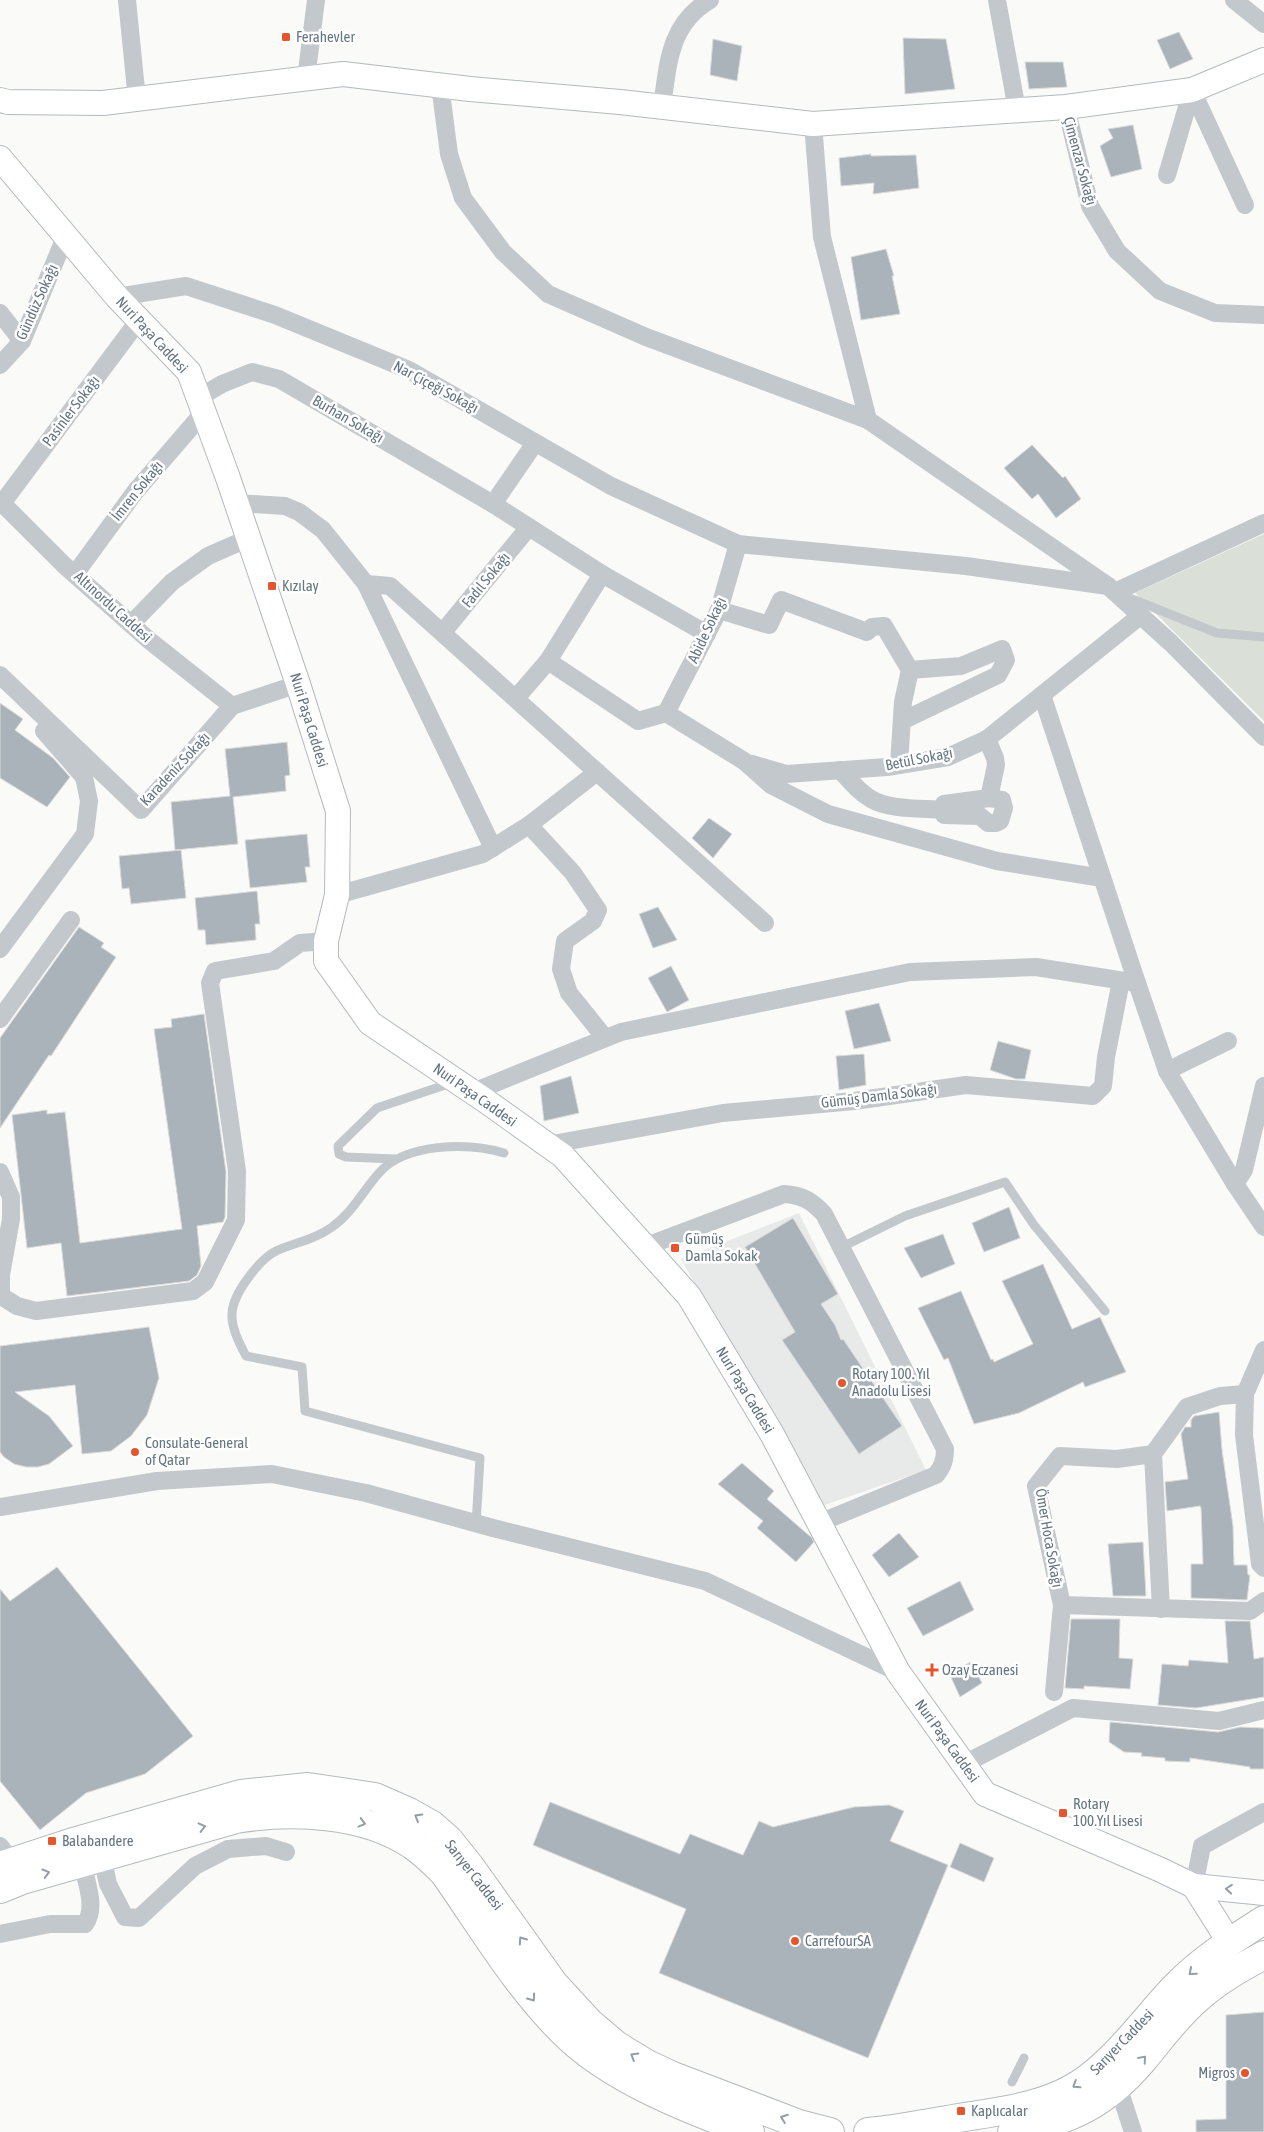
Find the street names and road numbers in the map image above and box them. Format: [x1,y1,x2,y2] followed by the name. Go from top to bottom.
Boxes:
[1061,115,1100,207] street label: Çimenzar Sokağı
[12,261,61,342] street label: Gündüz Sokağı
[113,293,192,376] street label: Nuri Paşa Caddesi
[391,357,482,416] street label: Nar Çiçeği Sokağı
[39,372,103,449] street label: Pasinler Sokağı
[310,391,387,446] street label: Burhan Sokağı
[107,457,166,524] street label: İmren Sokağı
[458,549,513,611] street label: Fadıl Sokağı
[71,568,155,646] street label: Altınordu Caddesi
[684,594,729,665] street label: Abide Sokağı
[287,671,332,769] street label: Nuri Paşa Caddesi
[136,728,213,809] street label: Karadeniz Sokağı
[884,744,954,773] street label: Betül Sokağı
[430,1060,520,1130] street label: Nuri Paşa Caddesi
[820,1080,938,1111] street label: Gümüş Damla Sokağı
[713,1343,778,1436] street label: Nuri Paşa Caddesi
[1032,1487,1067,1589] street label: Ömer Hoca Sokağı
[912,1696,983,1785] street label: Nuri Paşa Caddesi
[442,1836,507,1913] street label: Sarıyer Caddesi
[1086,2006,1157,2078] street label: Sarıyer Caddesi

